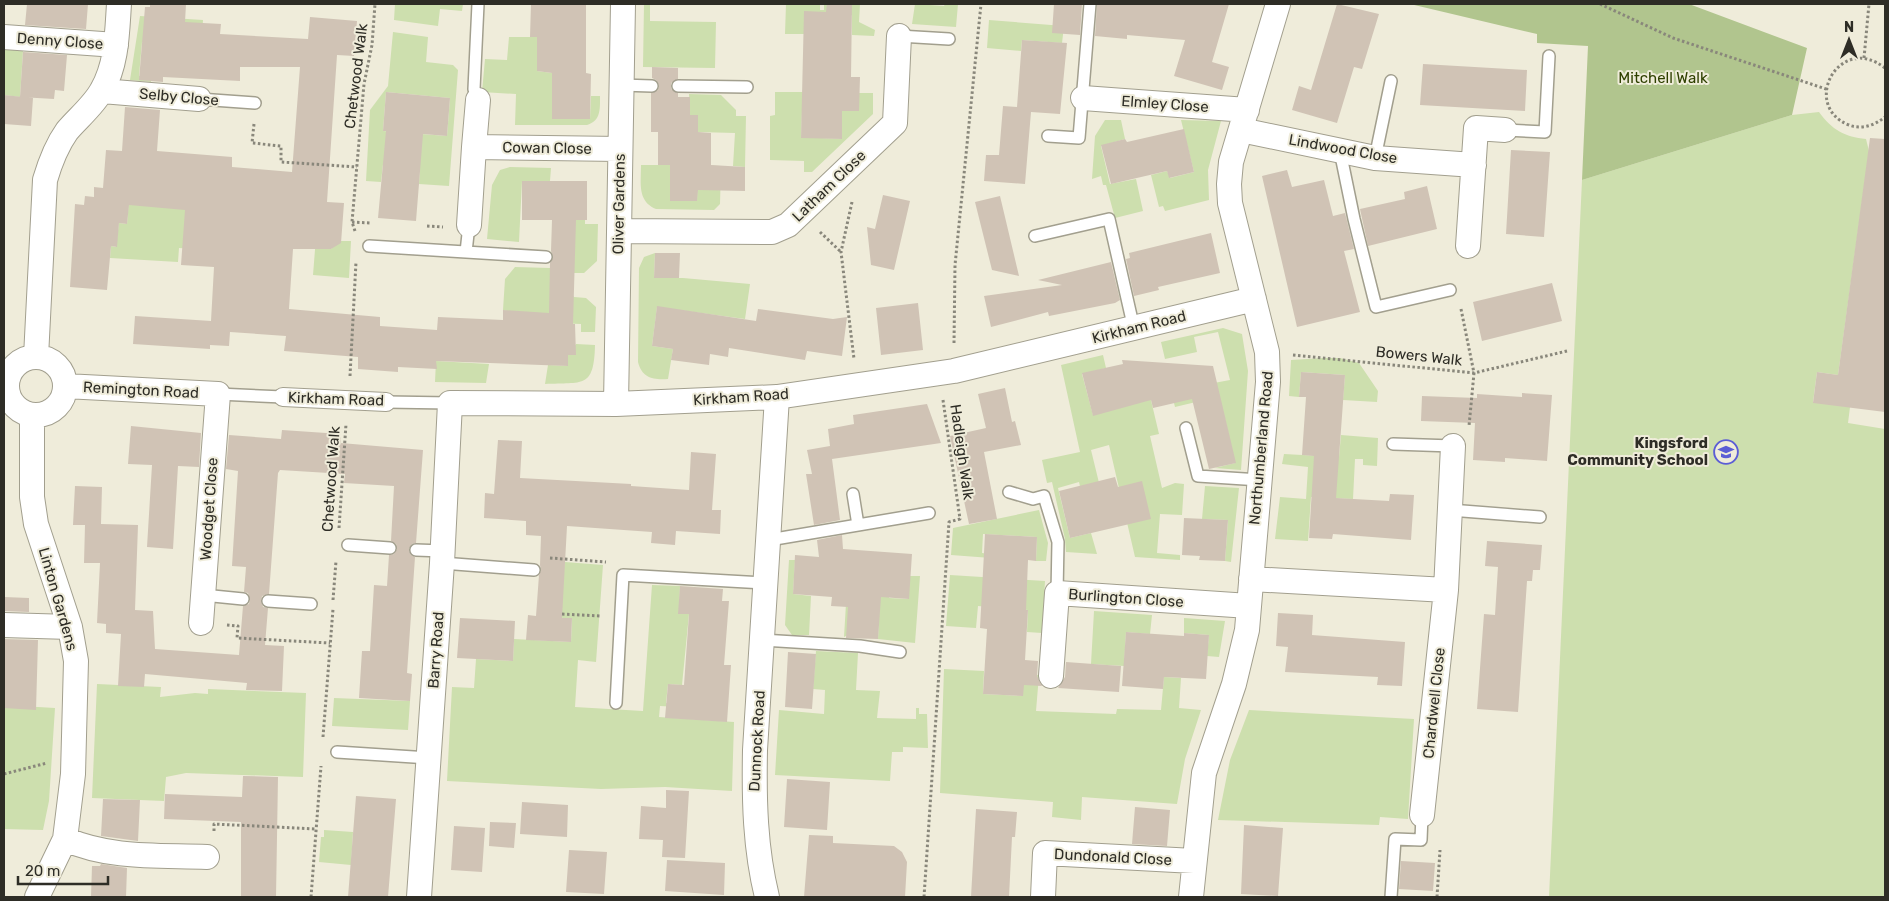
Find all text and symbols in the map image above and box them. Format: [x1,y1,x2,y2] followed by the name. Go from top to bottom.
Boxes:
[1824,15,1874,65] north arrow
[1844,19,1854,36] text: N
[341,22,371,130] street label: Chetwood Walk
[16,29,104,53] street label: Denny Close
[1618,69,1708,87] park label: Mitchell Walk
[138,85,220,109] street label: Selby Close
[1121,92,1209,116] street label: Elmley Close
[1287,131,1399,167] street label: Lindwood Close
[502,138,592,158] street label: Cowan Close
[788,146,870,226] street label: Latham Close
[609,153,629,255] street label: Oliver Gardens
[1090,307,1188,347] street label: Kirkham Road
[1375,343,1463,370] street label: Bowers Walk
[1245,370,1277,526] street label: Northumberland Road
[83,378,199,402] street label: Remington Road
[692,385,790,409] street label: Kirkham Road
[288,388,384,410] street label: Kirkham Road
[946,403,978,501] street label: Hadleigh Walk
[318,425,344,533] street label: Chetwood Walk
[1567,434,1708,469] place label: Kingsford Community School
[1713,439,1739,465] school or university icon: Kingsford Community School
[196,457,222,561] street label: Woodget Close
[35,545,81,653] street label: Linton Gardens
[1068,585,1184,611] street label: Burlington Close
[424,611,448,689] street label: Barry Road
[1419,647,1449,759] street label: Chardwell Close
[745,690,769,792] street label: Dunnock Road
[1054,845,1172,869] street label: Dundonald Close
[18,854,108,886] scale bar
[25,862,60,880] text: 20 m

